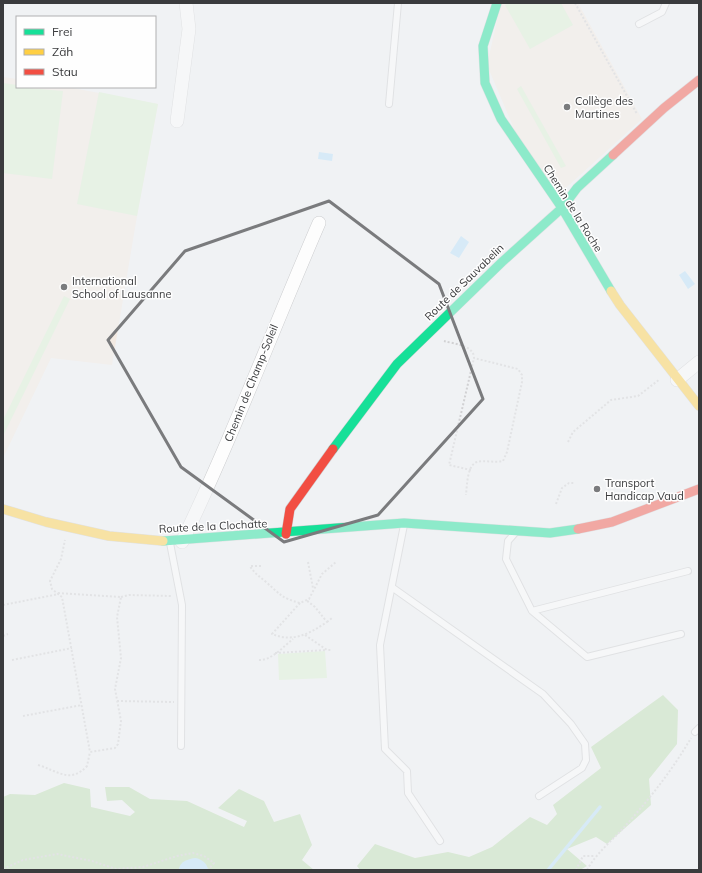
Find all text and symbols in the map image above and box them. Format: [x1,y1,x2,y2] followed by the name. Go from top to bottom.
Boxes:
[16,16,156,88] legend
[52,24,72,39] text: Frei
[52,44,73,59] text: Zäh
[52,64,78,79] text: Stau
[575,94,633,121] place label: Collège des Martines
[562,102,572,112] marker: Collège des Martines
[540,162,606,254] street label: Chemin de la Roche
[422,241,506,323] street label: Route de Sauvabelin
[72,274,171,301] place label: International School of Lausanne
[59,282,69,292] marker: International School of Lausanne
[221,322,281,444] street label: Chemin de Champ-Soleil
[605,476,684,503] place label: Transport Handicap Vaud
[592,484,602,494] marker: Transport Handicap Vaud
[158,516,268,536] street label: Route de la Clochatte

